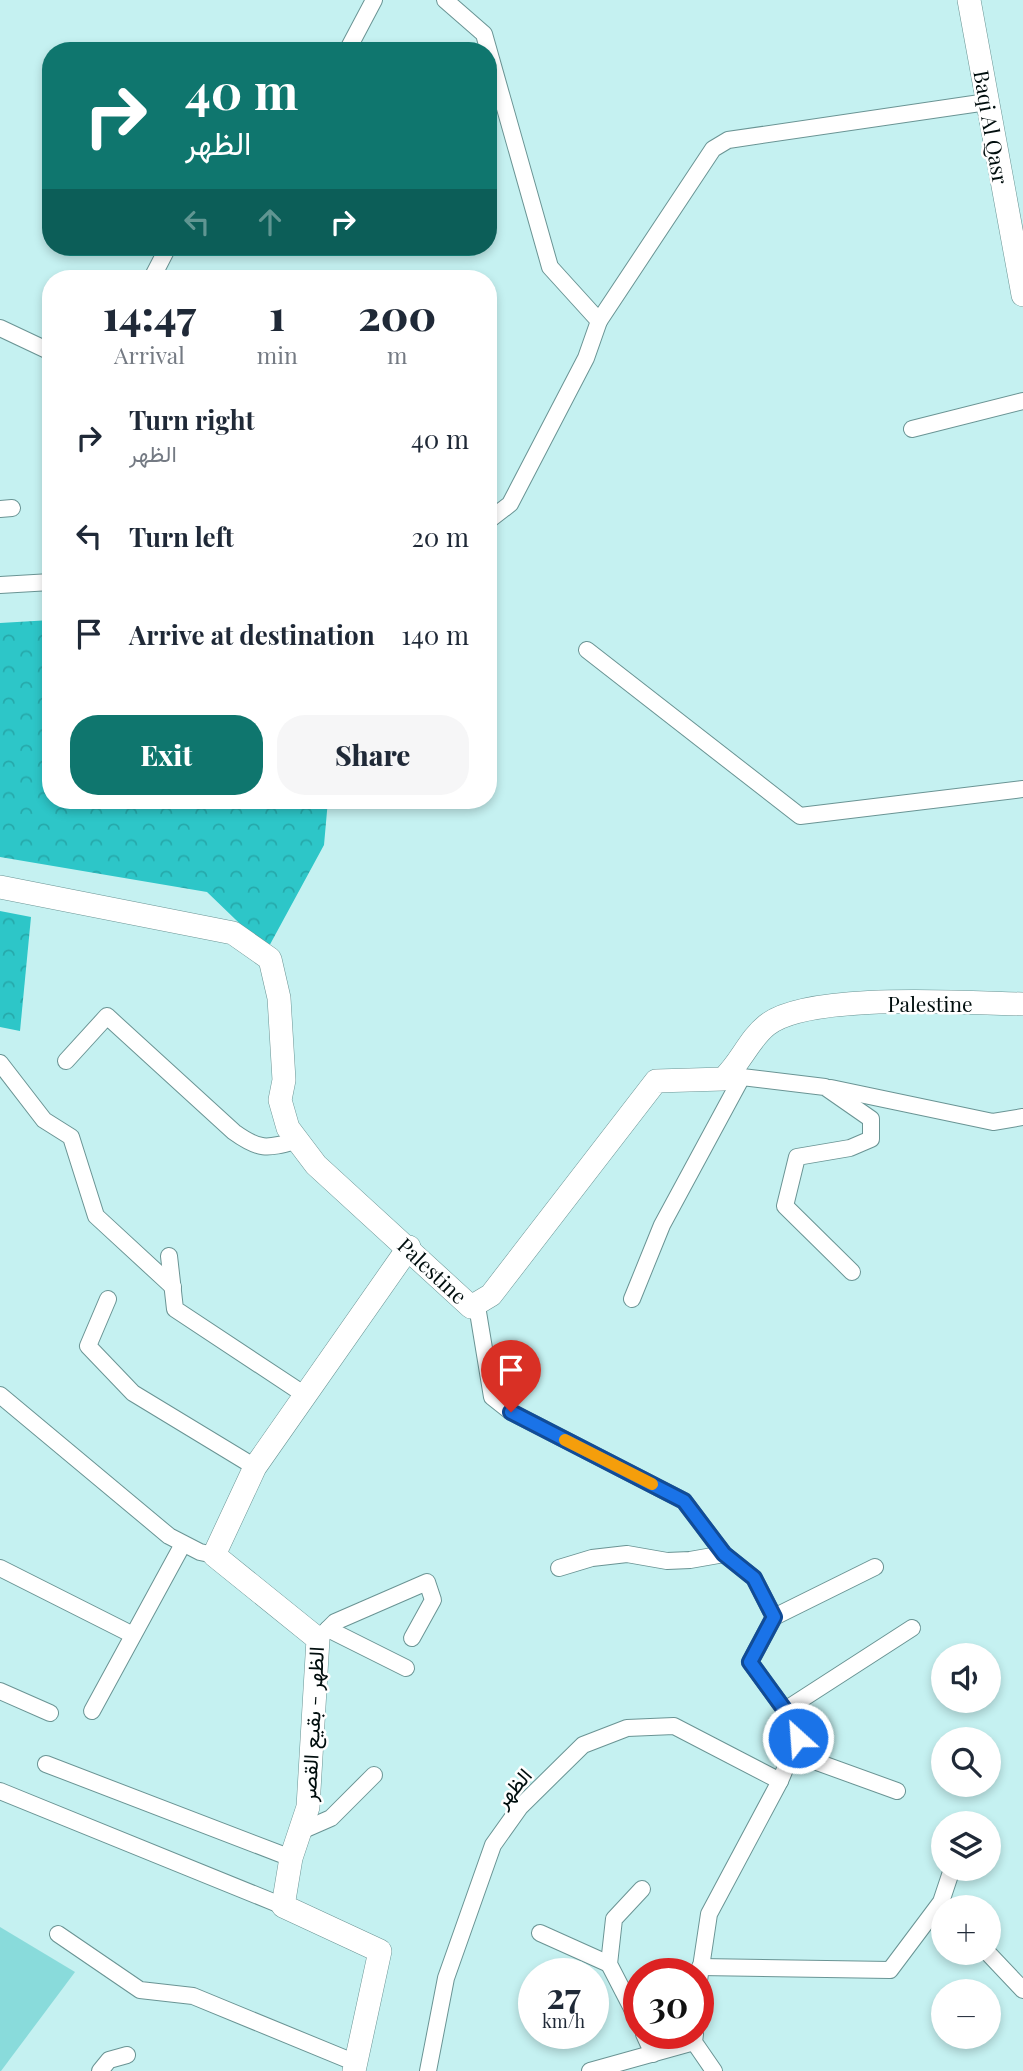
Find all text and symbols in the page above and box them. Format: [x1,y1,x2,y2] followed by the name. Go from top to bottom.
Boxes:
[185,57,298,122] text: 40 m
[968,68,1016,187] street label: Baqi Al Qasr
[70,70,161,161] icon: right
[185,120,252,163] text: الظهر
[178,203,216,241] icon: left
[251,203,289,241] icon: ahead
[324,203,362,241] icon: right
[103,286,196,342] text: 14:47
[269,286,285,342] text: 1
[358,286,436,342] text: 200
[114,339,185,370] text: Arrival
[257,339,298,370] text: min
[387,339,408,370] text: m
[129,402,255,437] text: Turn right
[70,419,108,457] icon: right
[411,421,469,456] text: 40 m
[129,437,177,468] text: الظهر
[70,517,108,555] icon: left
[129,519,234,554] text: Turn left
[411,519,469,554] text: 20 m
[70,615,108,653] icon: arrive
[129,617,375,652] text: Arrive at destination
[401,617,469,652] text: 140 m
[70,715,263,795] button: Exit
[277,715,469,795] button: Share
[887,989,973,1017] street label: Palestine
[392,1231,474,1309] street label: Palestine
[481,1340,541,1412] pin
[492,1351,530,1389] icon: arrive
[931,1643,1001,2049] map controls
[931,1643,1001,1713] button: sound
[293,1646,331,1803] street label: الظهر - بقيع القصر
[761,1701,835,1775] position arrow
[931,1727,1001,1797] button: search
[486,1761,538,1814] street label: الظهر
[931,1811,1001,1881] button: layers
[931,1895,1001,1965] button: +
[623,1958,714,2049] speed limit sign: 30
[546,1971,581,2018] text: 27
[931,1979,1001,2049] button: −
[542,2009,585,2033] text: km/h

